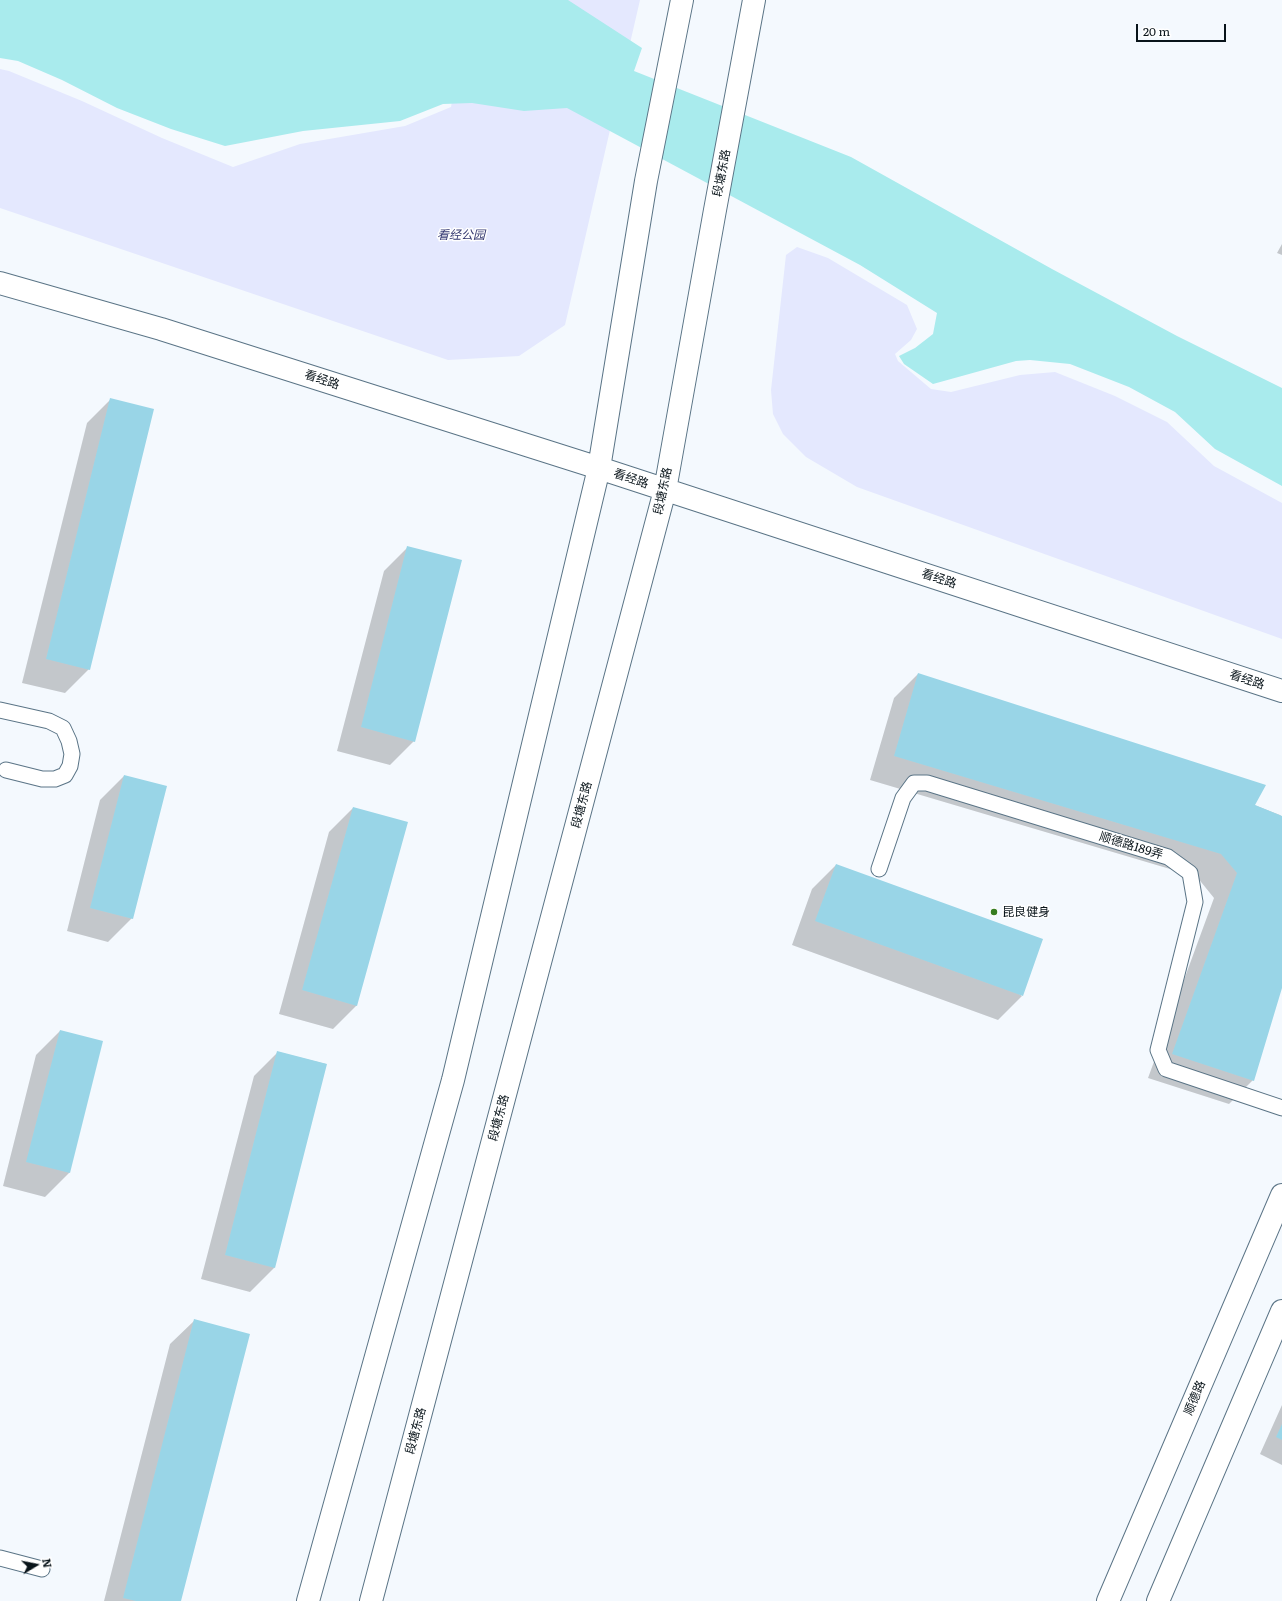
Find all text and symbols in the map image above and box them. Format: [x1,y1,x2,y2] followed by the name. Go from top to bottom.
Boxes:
[1138,16,1228,42] scale bar
[1143,22,1170,40] text: 20 m
[710,148,734,198] street label: 段塘东路
[437,228,485,242] park label: 看经公园
[303,368,341,392] street label: 看经路
[612,466,650,492] street label: 看经路
[651,466,675,516] street label: 段塘东路
[920,567,958,591] street label: 看经路
[1228,668,1266,692] street label: 看经路
[569,780,595,830] street label: 段塘东路
[1097,829,1165,863] street label: 顺德路189弄
[1002,905,1050,919] place label: 昆良健身
[989,907,999,917] marker: 昆良健身
[486,1093,512,1143] street label: 段塘东路
[1181,1379,1209,1417] street label: 顺德路
[403,1406,429,1456] street label: 段塘东路
[16,1545,56,1585] north arrow
[39,1557,56,1569] text: N

